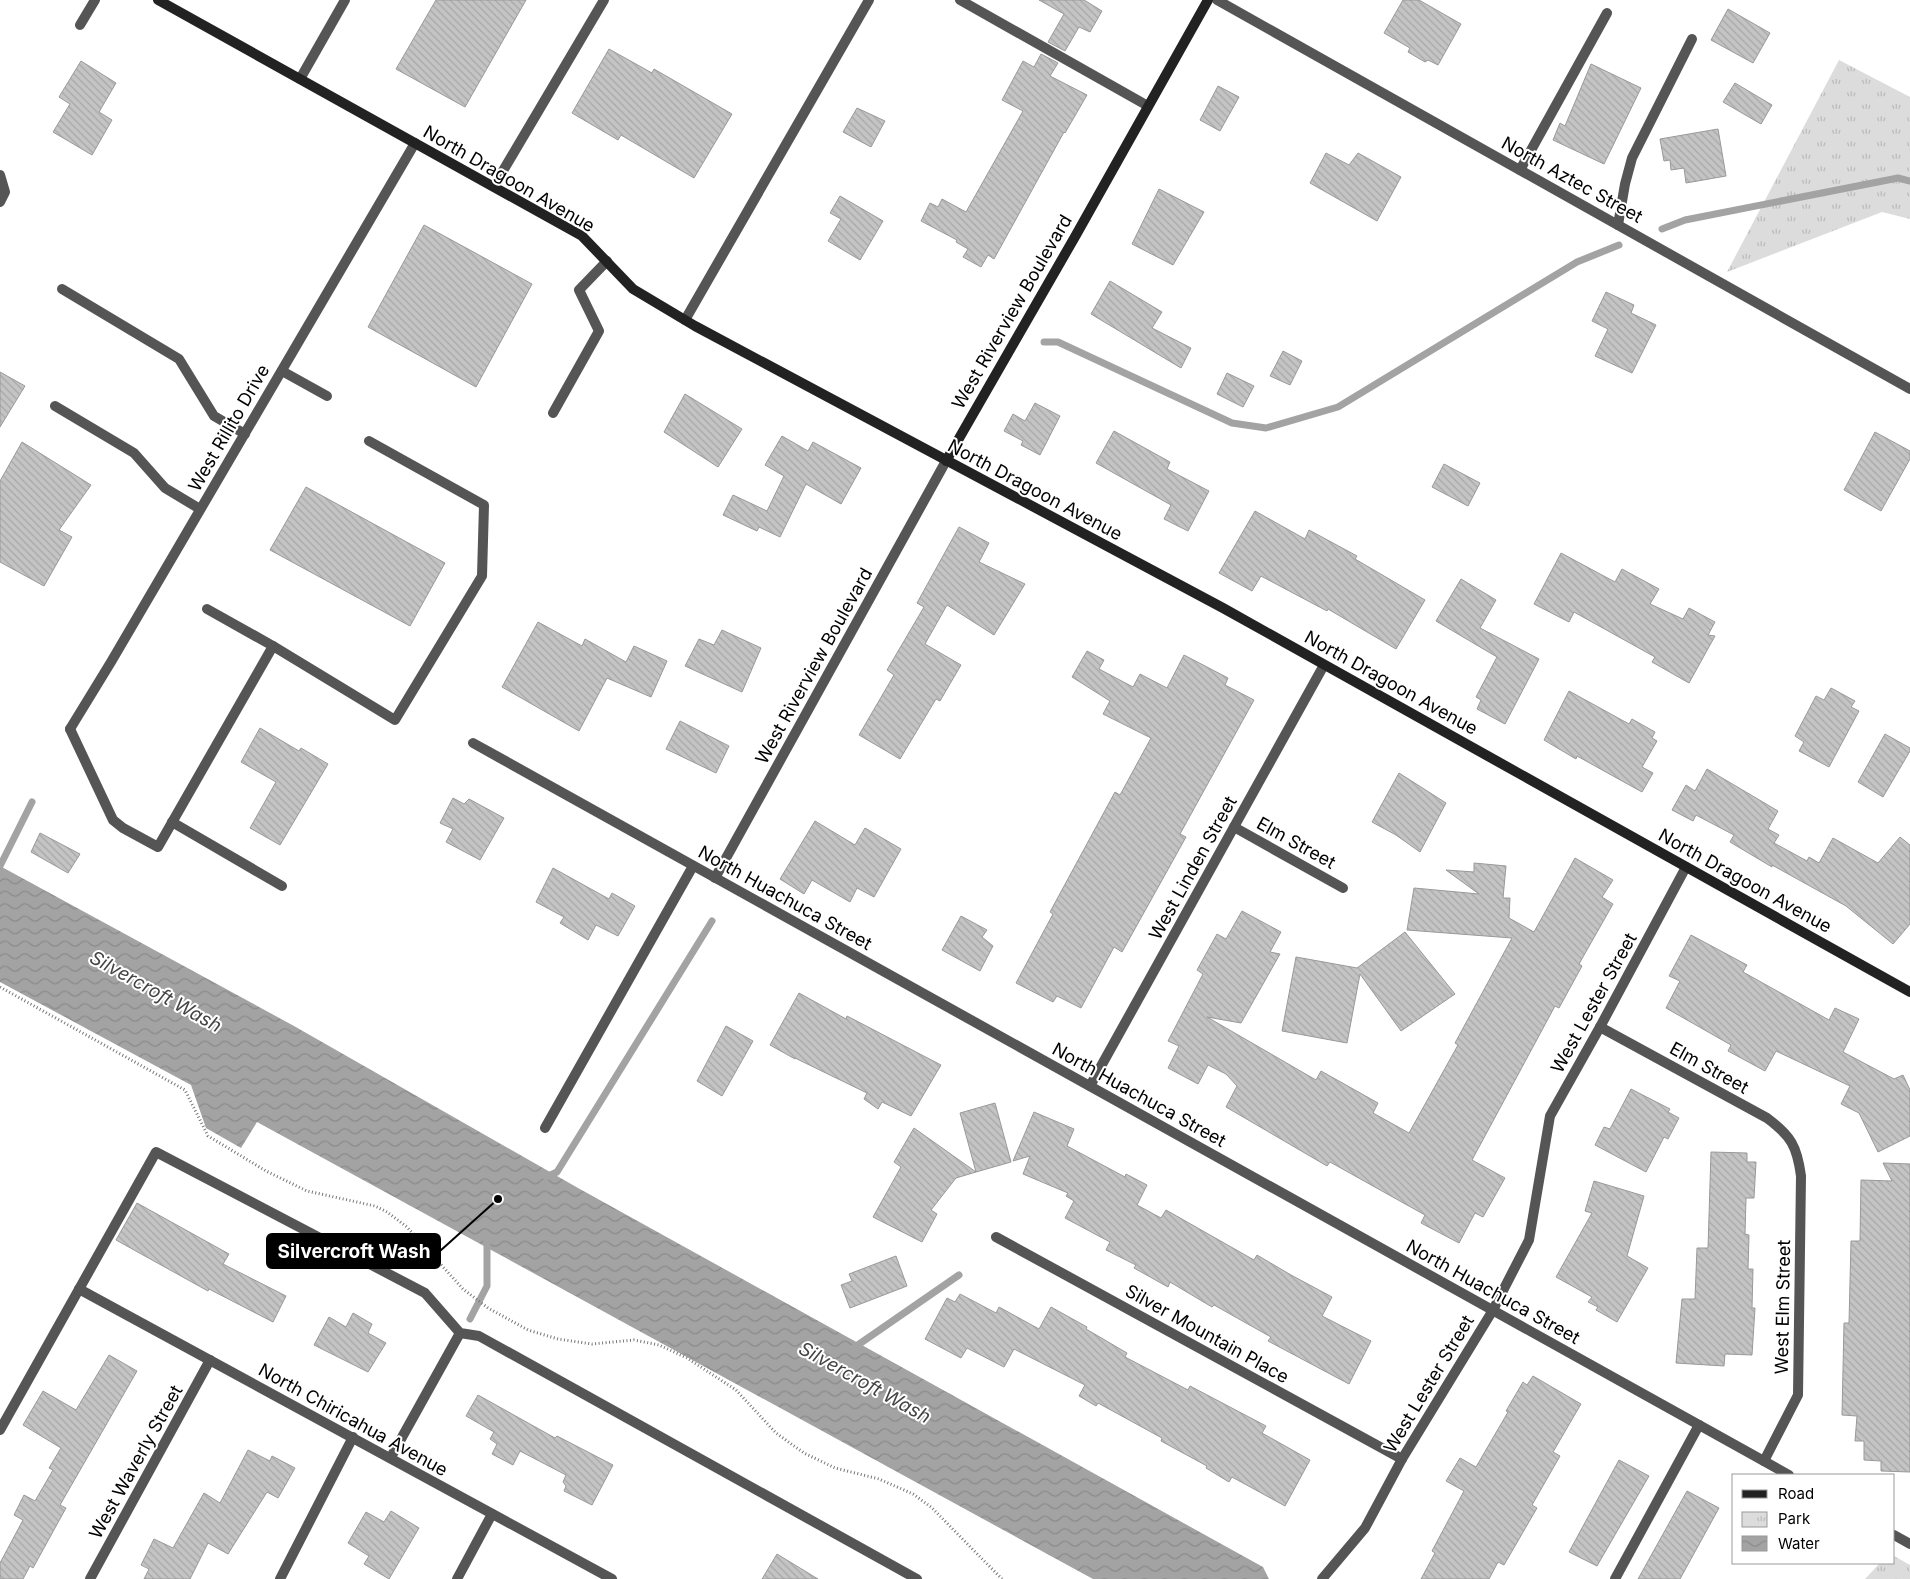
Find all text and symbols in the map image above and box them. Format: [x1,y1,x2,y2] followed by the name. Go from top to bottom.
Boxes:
[420,121,599,236] street label: North Dragoon Avenue
[1498,132,1646,227] street label: North Aztec Street
[947,211,1076,413] street label: West Riverview Boulevard
[184,361,273,495] street label: West Rillito Drive
[944,435,1126,544] street label: North Dragoon Avenue
[751,564,876,767] street label: West Riverview Boulevard
[1301,626,1481,739] street label: North Dragoon Avenue
[1144,792,1241,943] street label: West Linden Street
[1253,812,1339,873] street label: Elm Street
[1655,824,1835,937] street label: North Dragoon Avenue
[695,841,876,954] street label: North Huachuca Street
[1546,929,1641,1076] street label: West Lester Street
[86,946,226,1037] water label: Silvercroft Wash
[1666,1037,1752,1098] street label: Elm Street
[1049,1038,1230,1151] street label: North Huachuca Street
[267,1234,440,1268] callout: Silvercroft Wash
[1403,1235,1584,1348] street label: North Huachuca Street
[1771,1239,1794,1374] street label: West Elm Street
[277,1240,431,1263] text: Silvercroft Wash
[1122,1280,1293,1387] street label: Silver Mountain Place
[1379,1311,1478,1456] street label: West Lester Street
[795,1337,935,1428] water label: Silvercroft Wash
[255,1359,451,1480] street label: North Chiricahua Avenue
[85,1381,187,1542] street label: West Waverly Street
[1732,1474,1895,1564] legend
[1778,1484,1814,1503] text: Road
[1778,1509,1811,1528] text: Park
[1778,1534,1820,1553] text: Water

